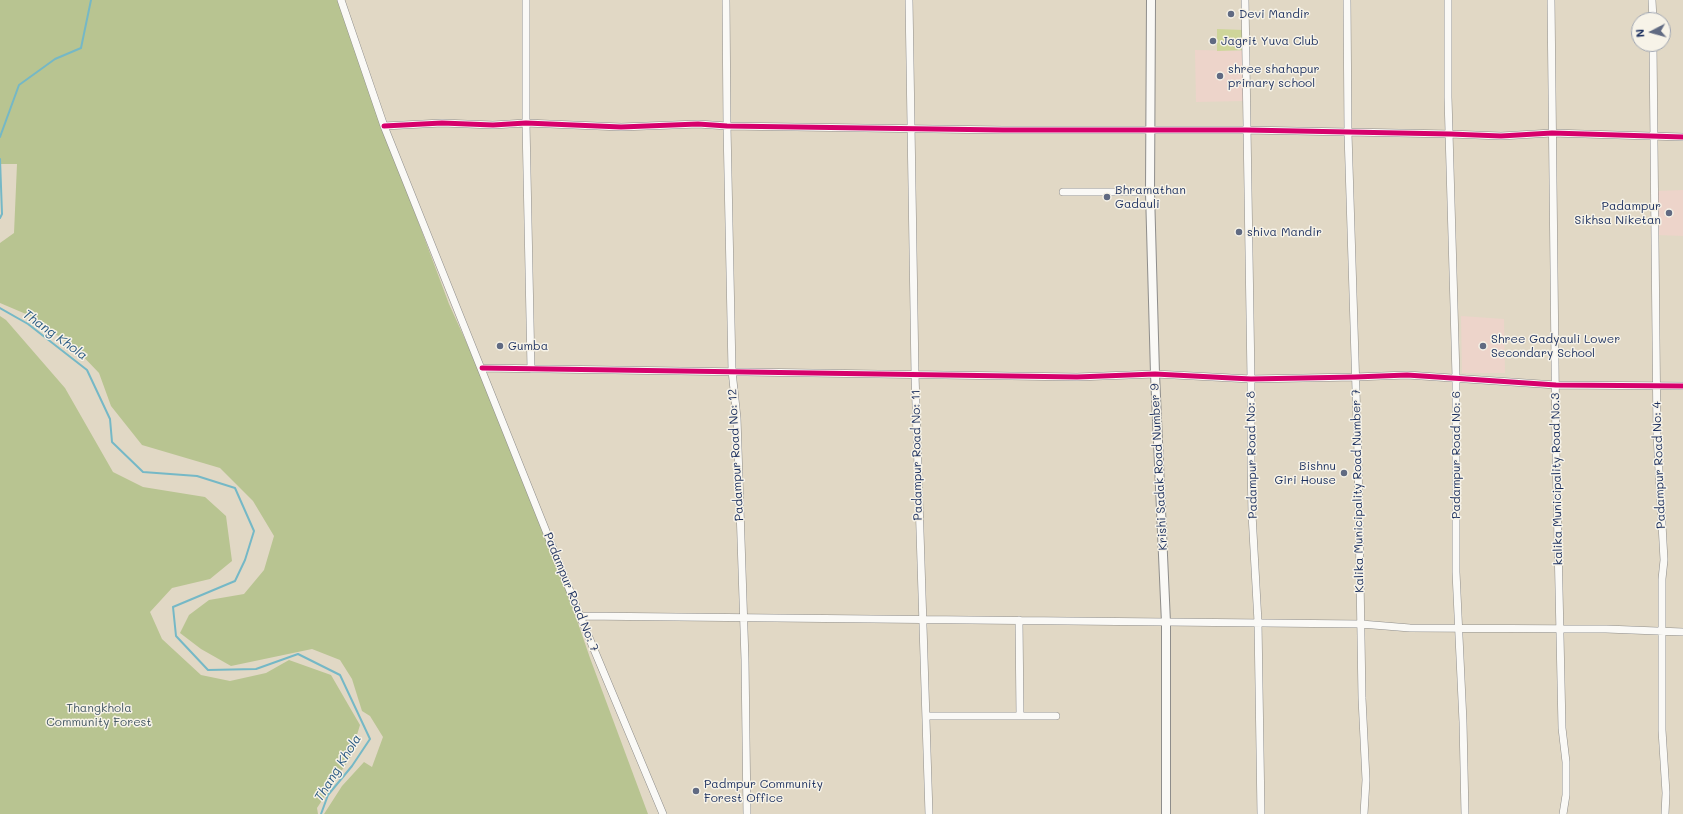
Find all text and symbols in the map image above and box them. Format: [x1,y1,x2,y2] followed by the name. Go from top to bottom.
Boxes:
[1239,7,1310,21] place label: Devi Mandir
[1226,9,1236,19] marker: Devi Mandir
[1631,12,1671,52] north arrow
[1632,28,1647,38] text: N
[1221,34,1319,48] place label: Jagrit Yuva Club
[1208,36,1218,46] marker: Jagrit Yuva Club
[1228,62,1320,90] place label: shree shahapur primary school
[1215,71,1225,81] marker: shree shahapur primary school
[1115,183,1186,211] place label: Bhramathan Gadauli
[1102,192,1112,202] marker: Bhramathan Gadauli
[1575,199,1661,227] place label: Padampur Sikhsa Niketan
[1664,208,1674,218] marker: Padampur Sikhsa Niketan
[1247,225,1322,239] place label: shiva Mandir
[1234,227,1244,237] marker: shiva Mandir
[20,306,90,364] water label: Thang Khola
[1491,332,1620,360] place label: Shree Gadyauli Lower Secondary School
[508,339,548,353] place label: Gumba
[495,341,505,351] marker: Gumba
[1478,341,1488,351] marker: Shree Gadyauli Lower Secondary School
[1147,383,1171,551] street label: Krishi Sadak Road Number 9
[725,388,747,522] street label: Padampur Road No: 12
[909,389,925,521] street label: Padampur Road No: 11
[1349,389,1367,593] street label: Kalika Municipality Road Number 7
[1244,391,1260,519] street label: Padampur Road No: 8
[1449,391,1463,519] street label: Padampur Road No: 6
[1548,393,1566,565] street label: kalika Municipality Road No.3
[1650,401,1668,529] street label: Padampur Road No: 4
[1274,459,1336,487] place label: Bishnu Giri House
[1339,468,1349,478] marker: Bishnu Giri House
[540,530,602,654] street label: Padampur Road No: 7
[46,701,152,729] park label: Thangkhola Community Forest
[311,732,365,804] water label: Thang Khola
[704,777,823,805] place label: Padmpur Community Forest Office
[691,786,701,796] marker: Padmpur Community Forest Office

